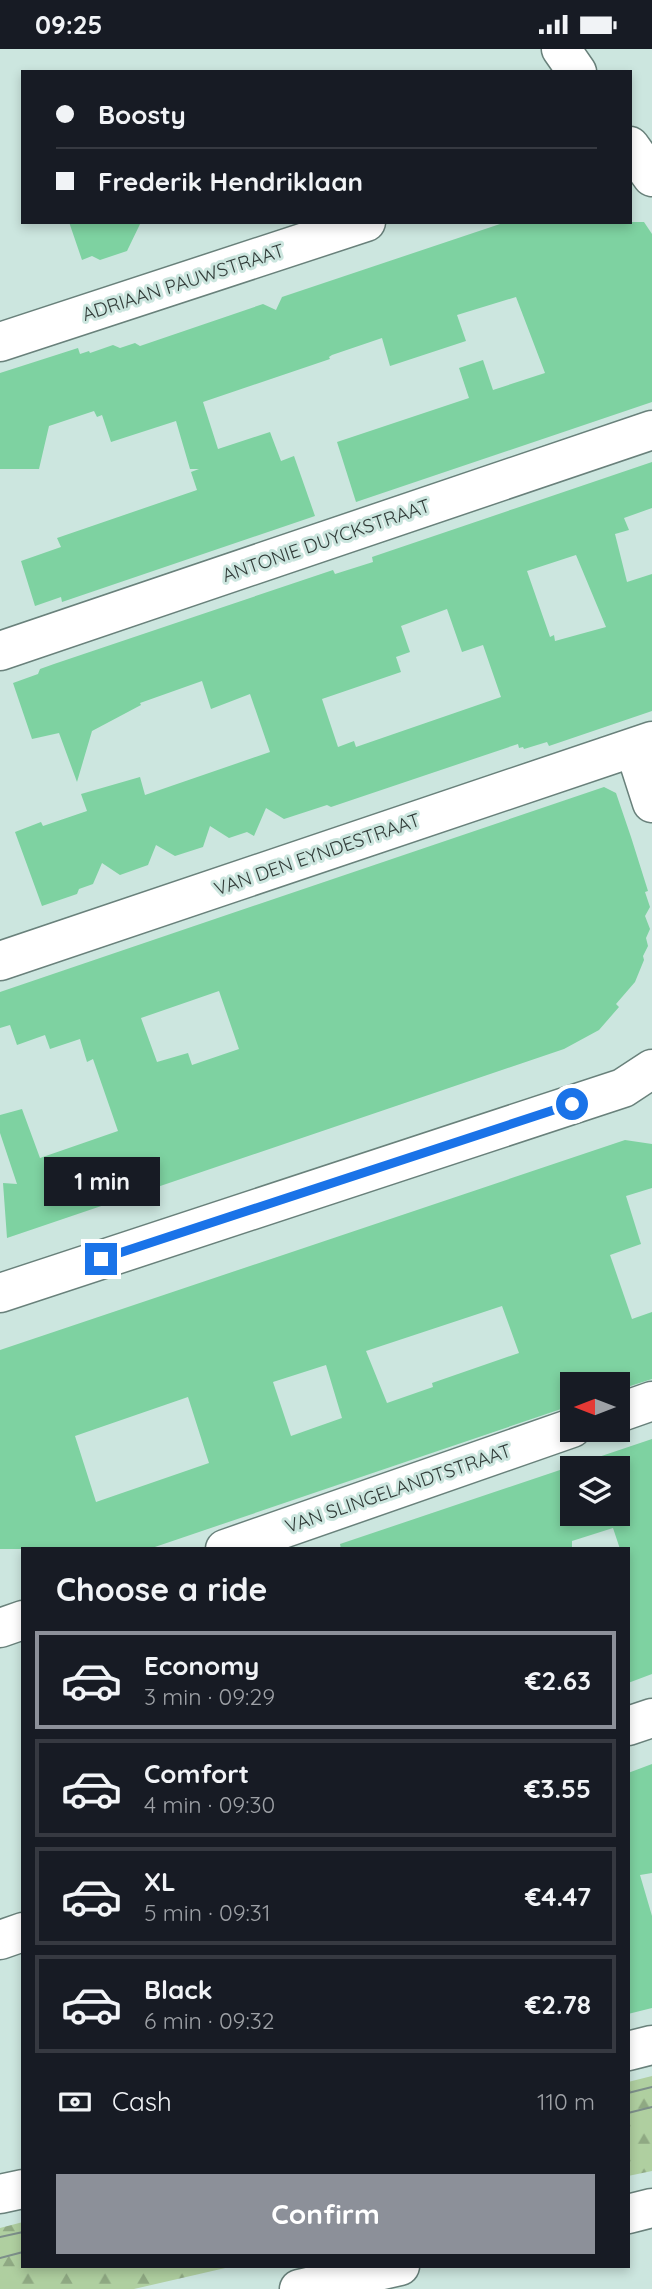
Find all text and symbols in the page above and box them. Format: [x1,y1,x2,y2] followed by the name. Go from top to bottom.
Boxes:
[35,8,103,41] text: 09:25
[98,98,186,131] text: Boosty
[98,165,363,198] text: Frederik Hendriklaan
[79,238,287,326] street label: ADRIAAN PAUWSTRAAT
[219,493,433,587] street label: ANTONIE DUYCKSTRAAT
[211,807,423,901] street label: VAN DEN EYNDESTRAAT
[556,1088,588,1120] route start
[43,1157,159,1207] callout: 1 min
[74,1167,130,1196] text: 1 min
[85,1243,117,1275] route end
[560,1372,630,1442] north arrow
[560,1372,630,1526] map controls
[282,1438,514,1538] street label: VAN SLINGELANDTSTRAAT
[560,1456,630,1526] button: layers
[56,1569,268,1609] text: Choose a ride
[60,1649,123,1712] icon: car
[144,1649,259,1682] text: Economy
[525,1664,591,1697] text: €2.63
[144,1682,275,1711] text: 3 min · 09:29
[60,1757,123,1820] icon: car
[144,1757,249,1790] text: Comfort
[524,1772,591,1805] text: €3.55
[144,1790,275,1819] text: 4 min · 09:30
[60,1865,123,1928] icon: car
[144,1865,176,1898] text: XL
[525,1880,591,1913] text: €4.47
[144,1898,270,1927] text: 5 min · 09:31
[60,1973,123,2036] icon: car
[144,1973,213,2006] text: Black
[525,1988,591,2021] text: €2.78
[144,2006,275,2035] text: 6 min · 09:32
[56,2083,94,2121] icon: cash
[112,2085,172,2118] text: Cash
[537,2087,595,2116] text: 110 m
[56,2174,595,2254] button: Confirm

